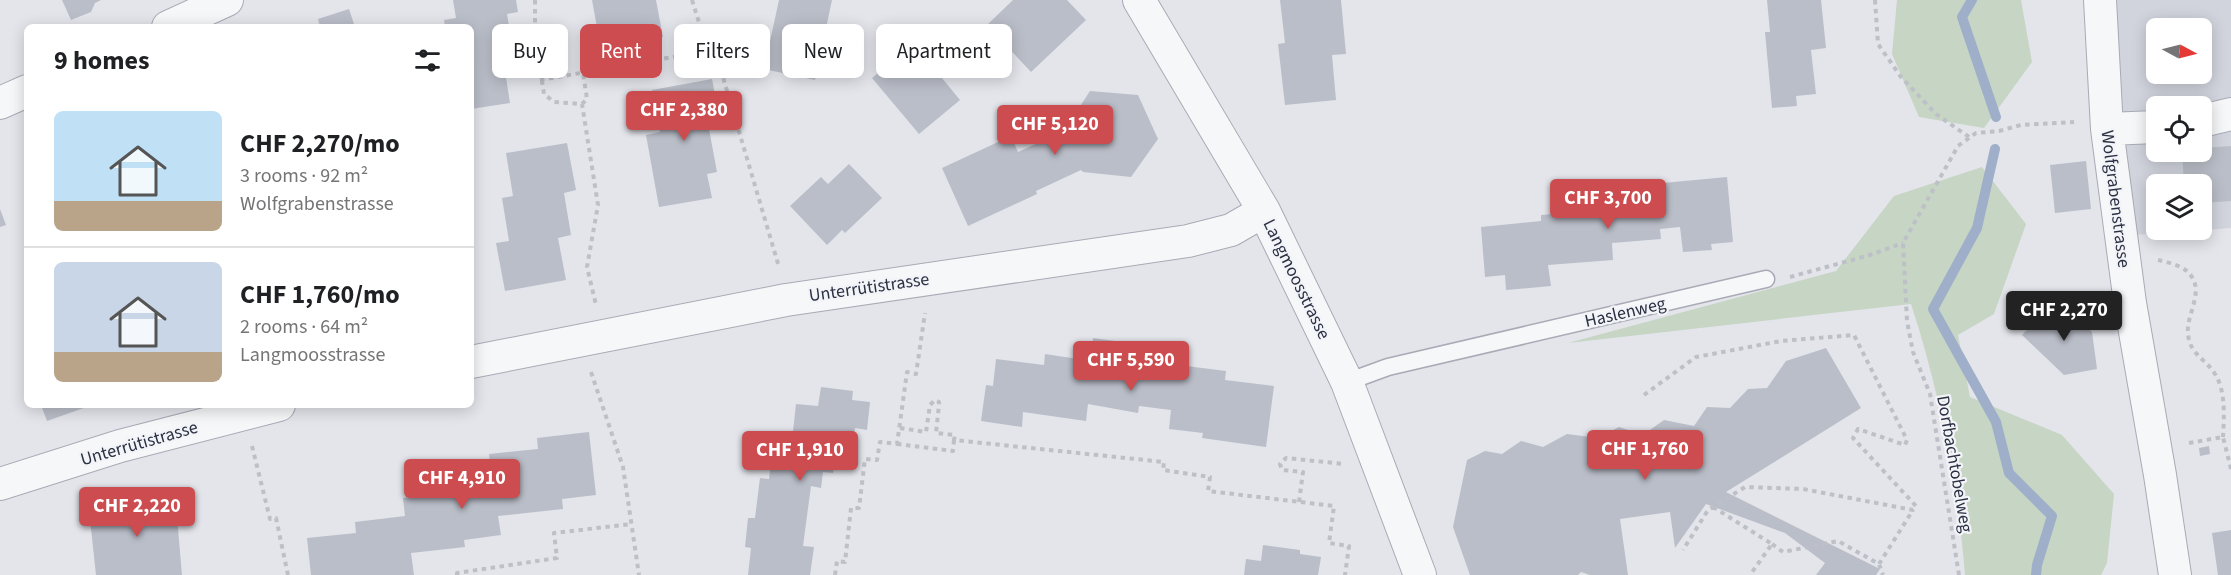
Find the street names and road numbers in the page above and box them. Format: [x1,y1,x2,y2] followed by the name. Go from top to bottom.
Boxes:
[2095,129,2136,269] street label: Wolfgrabenstrasse
[1257,215,1336,344] street label: Langmoosstrasse
[807,267,931,308] street label: Unterrütistrasse
[1582,291,1668,334] street label: Haslenweg
[1930,394,1979,535] street label: Dorfbachtobelweg
[77,415,201,472] street label: Unterrütistrasse

